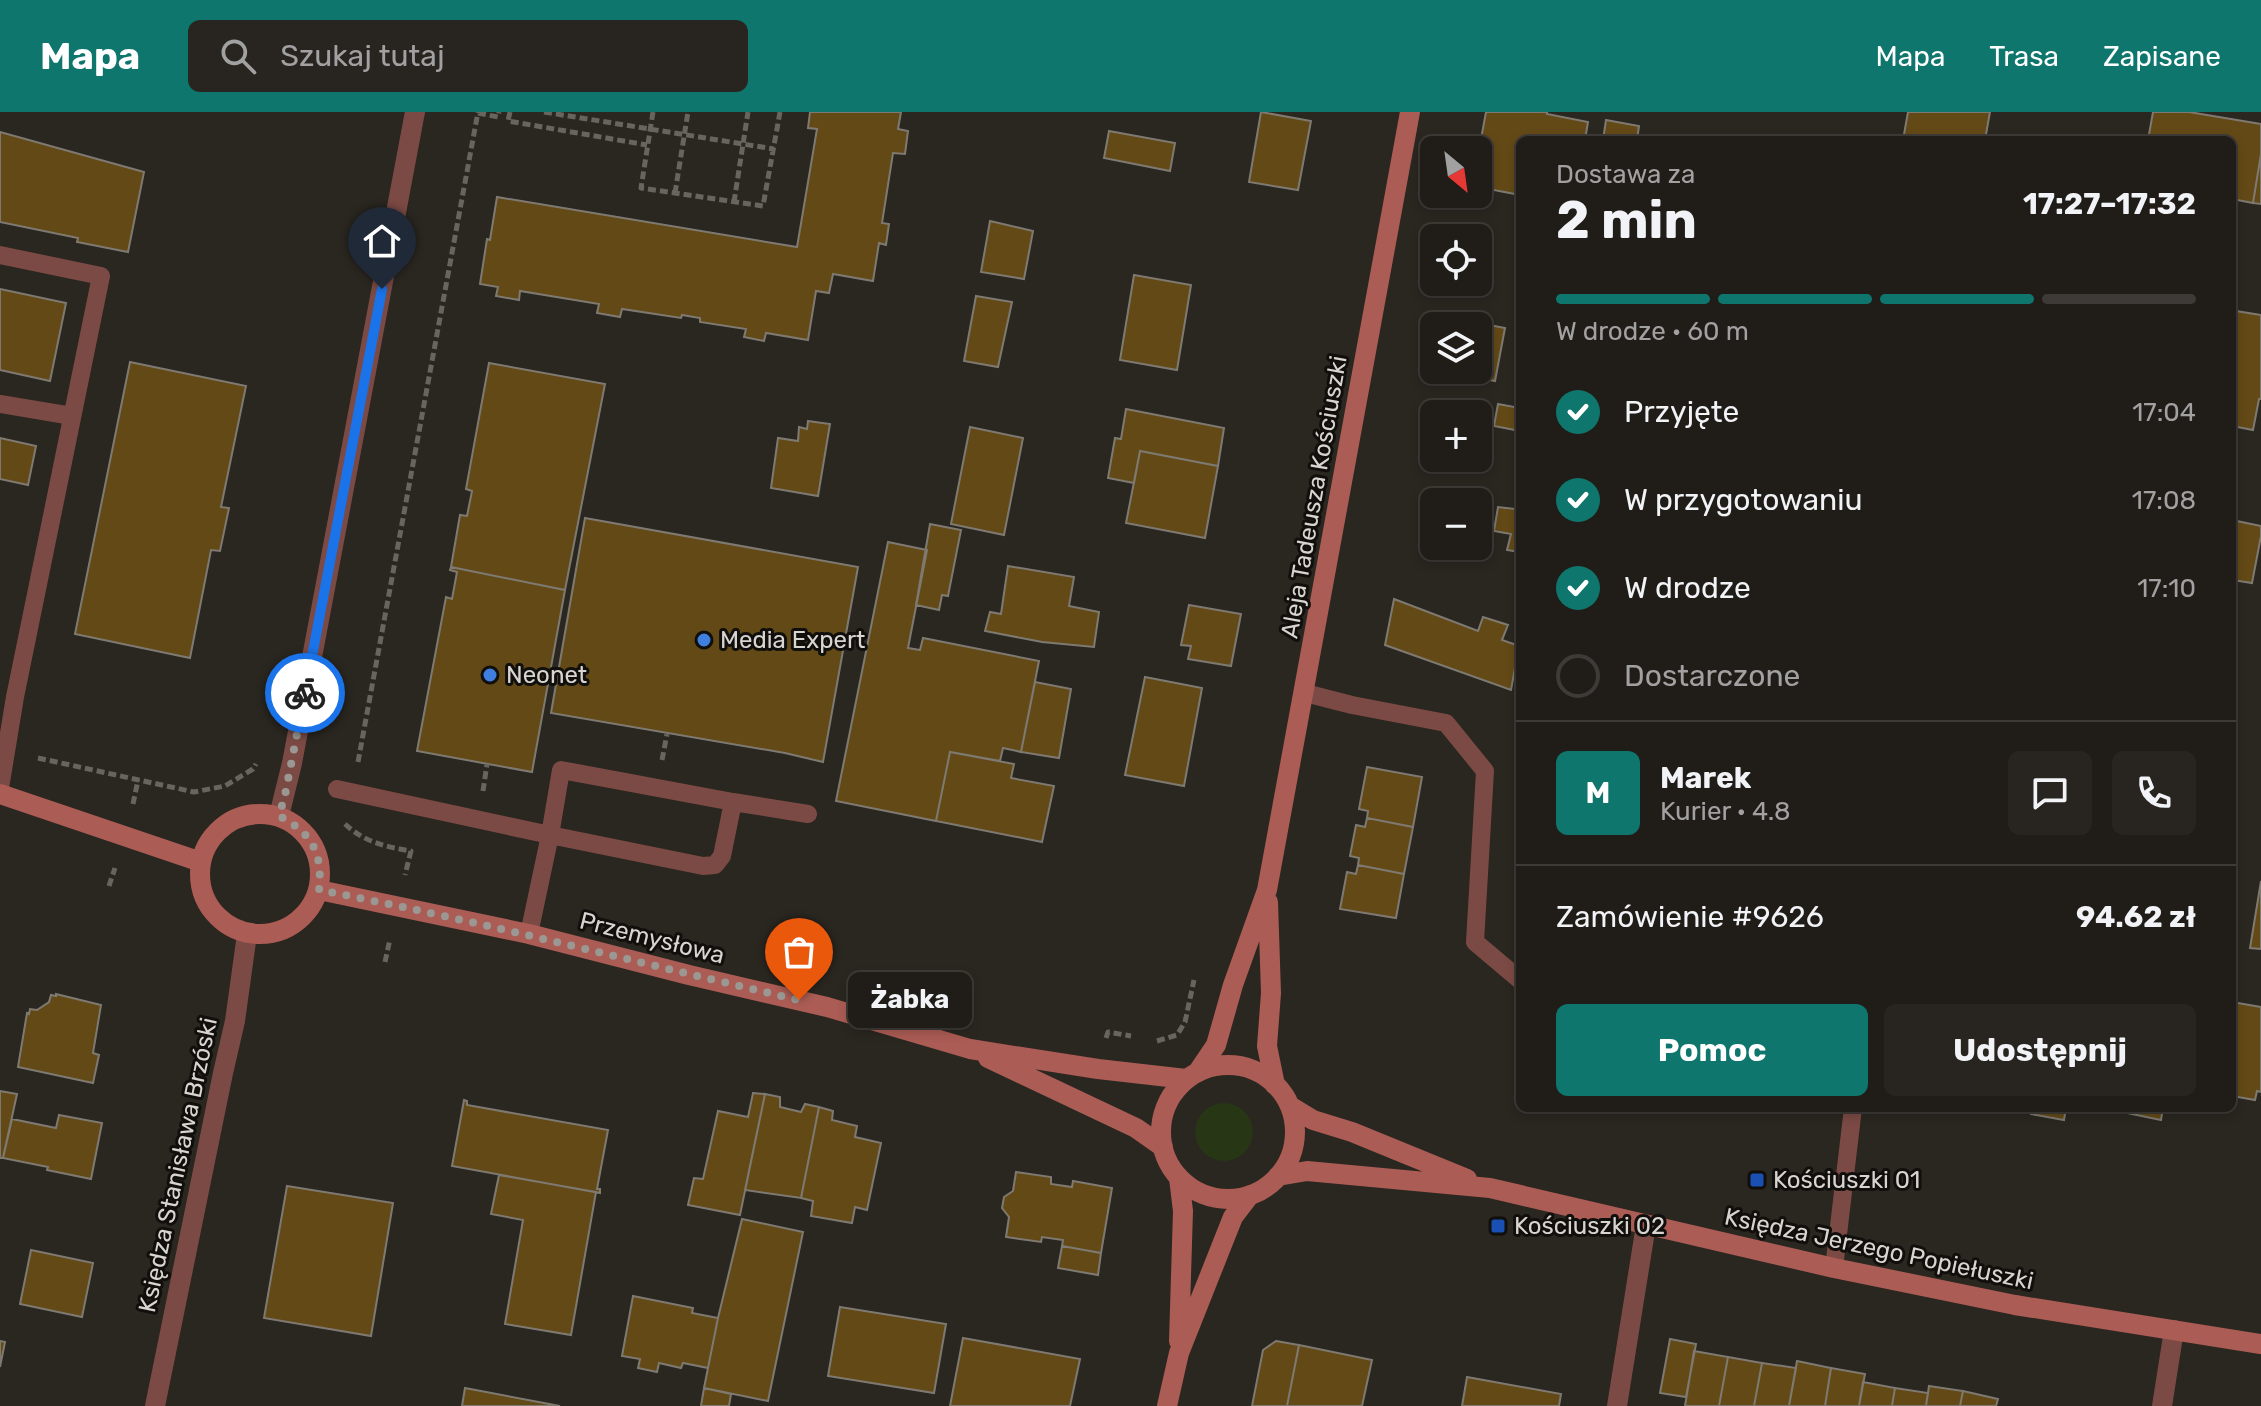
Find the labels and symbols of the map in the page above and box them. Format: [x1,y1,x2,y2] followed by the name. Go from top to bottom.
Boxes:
[1420,136,1492,208] north arrow
[348,207,416,289] pin
[1275,353,1353,641] street label: Aleja Tadeusza Kościuszki
[720,626,865,654] place label: Media Expert
[695,631,713,649] marker: Media Expert
[265,653,345,733] courier
[506,661,587,689] place label: Neonet
[481,666,499,684] marker: Neonet
[577,906,727,970] street label: Przemysłowa
[765,918,833,1000] pin
[847,972,971,1028] callout: Żabka
[133,1015,223,1315] street label: Księdza Stanisława Brzóski
[1773,1166,1920,1194] place label: Kościuszki 01
[1748,1171,1766,1189] marker: Kościuszki 01
[1722,1203,2036,1295] street label: Księdza Jerzego Popiełuszki
[1514,1212,1665,1240] place label: Kościuszki 02
[1489,1217,1507,1235] marker: Kościuszki 02

